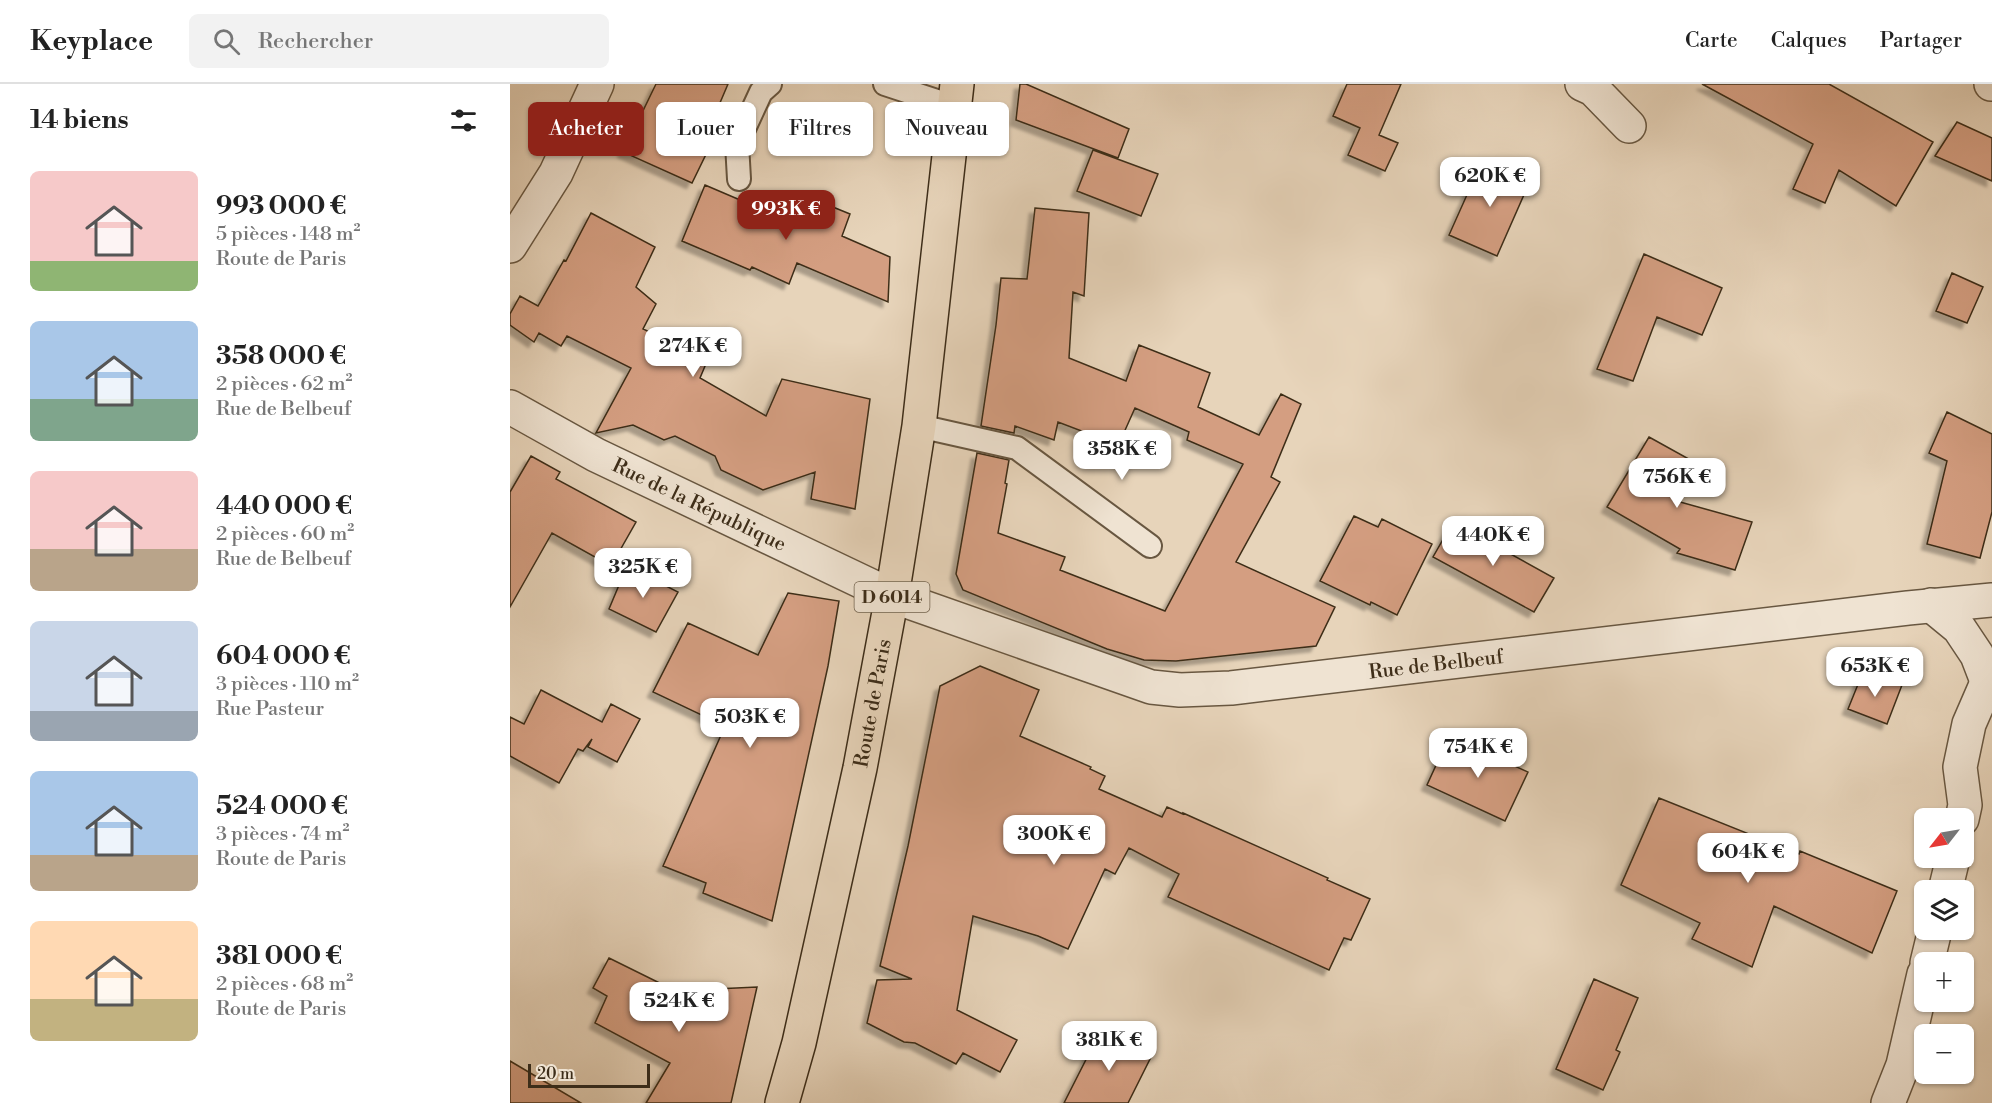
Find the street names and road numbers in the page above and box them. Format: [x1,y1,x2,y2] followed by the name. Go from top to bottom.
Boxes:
[608,453,790,558] street label: Rue de la République
[854,582,929,612] road number: D 6014
[849,637,898,770] street label: Route de Paris
[1367,645,1505,686] street label: Rue de Belbeuf

